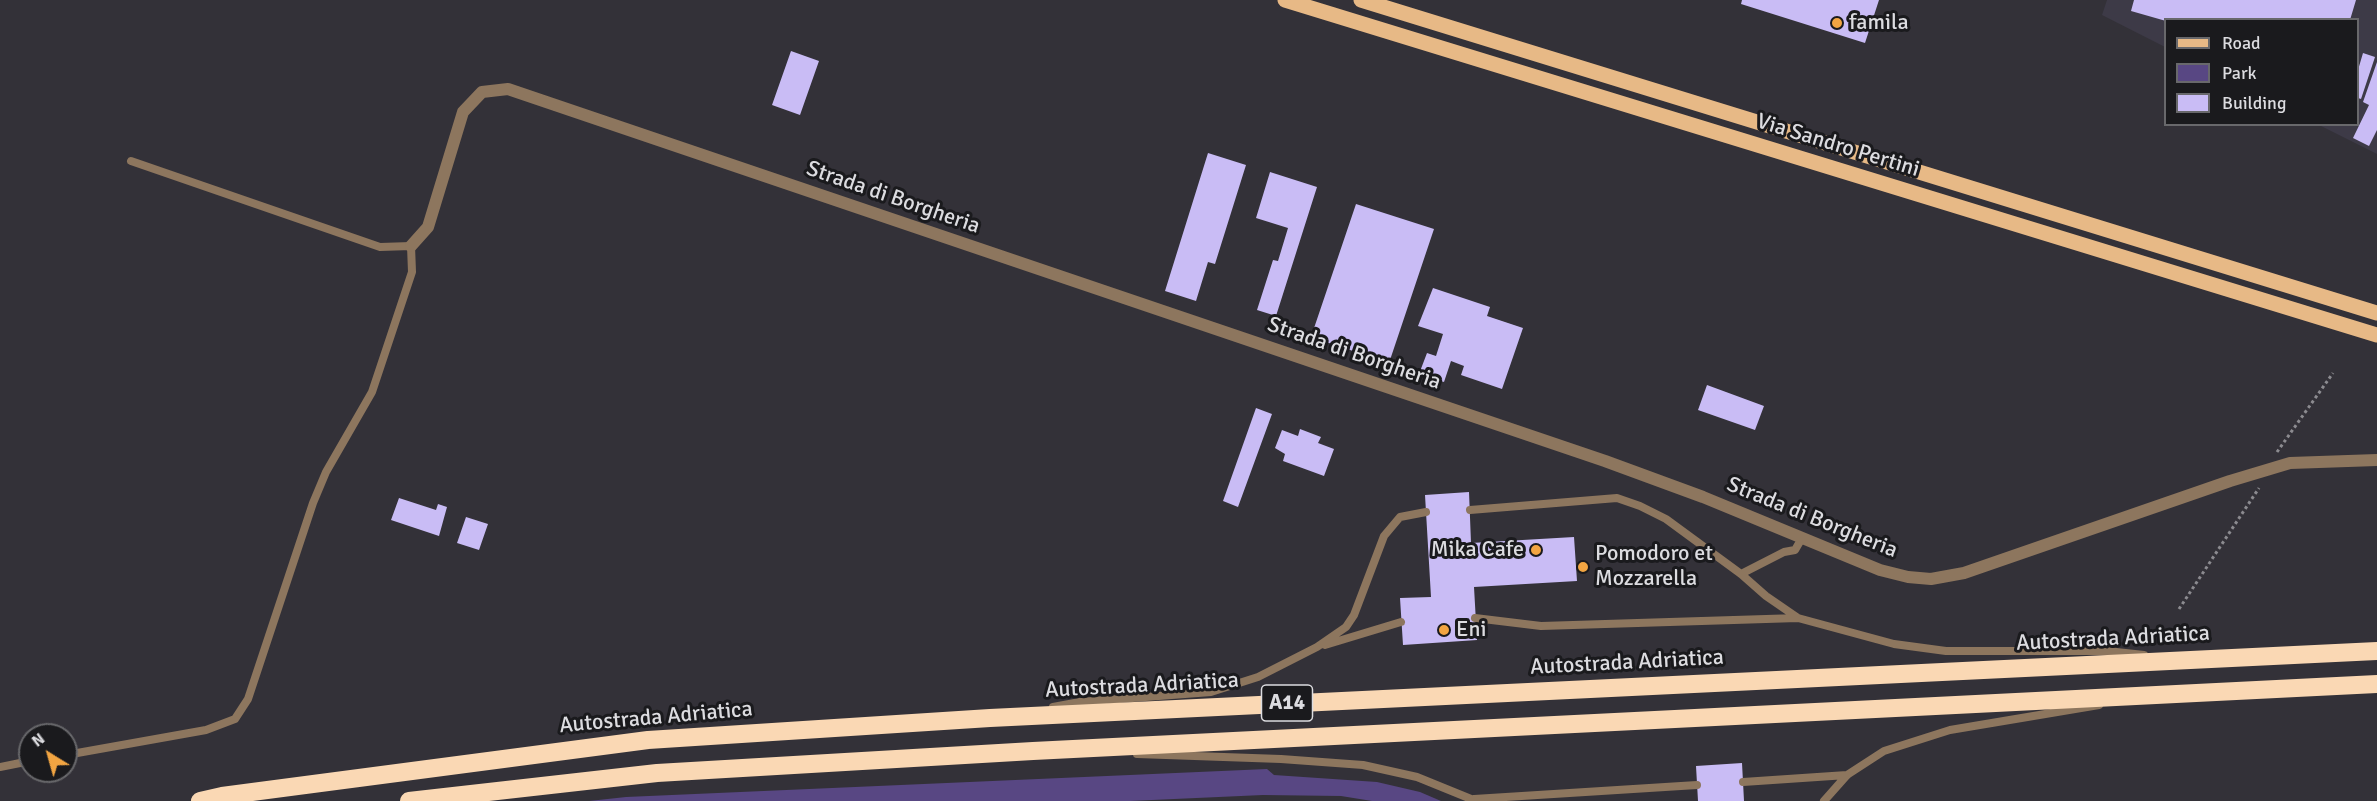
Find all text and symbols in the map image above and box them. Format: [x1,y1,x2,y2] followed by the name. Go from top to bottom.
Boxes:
[1849,10,1909,36] place label: famila
[1830,16,1844,30] marker: famila
[2164,18,2359,126] legend
[2222,32,2261,54] text: Road
[2222,62,2257,84] text: Park
[2222,92,2286,114] text: Building
[1753,109,1923,183] street label: Via Sandro Pertini
[803,156,983,240] street label: Strada di Borgheria
[1264,312,1444,396] street label: Strada di Borgheria
[1723,472,1901,564] street label: Strada di Borgheria
[1431,537,1524,563] place label: Mika Cafe
[1595,541,1713,592] place label: Pomodoro et Mozzarella
[1529,543,1543,557] marker: Mika Cafe
[1576,560,1590,574] marker: Pomodoro et Mozzarella
[1456,617,1486,643] place label: Eni
[2016,621,2210,657] street label: Autostrada Adriatica
[1437,623,1451,637] marker: Eni
[1530,645,1724,681] street label: Autostrada Adriatica
[1045,668,1239,704] street label: Autostrada Adriatica
[1262,685,1312,721] road number: A14
[558,696,754,740] street label: Autostrada Adriatica
[18,723,78,783] north arrow
[28,729,49,752] text: N

